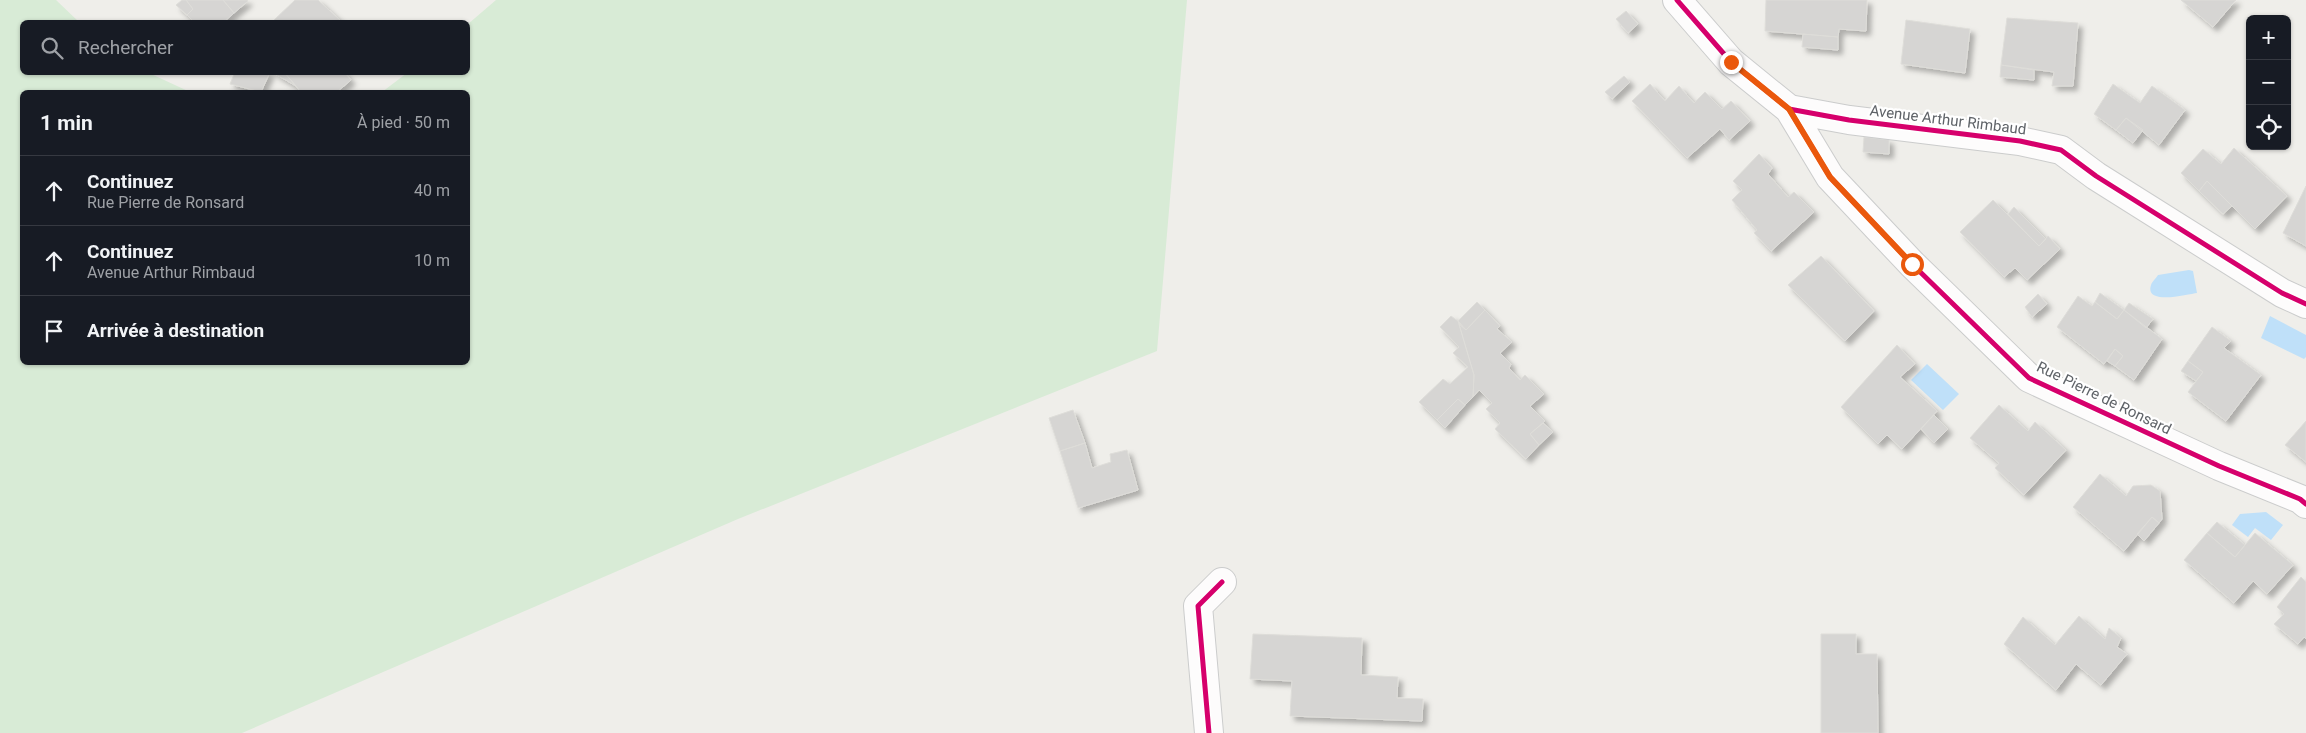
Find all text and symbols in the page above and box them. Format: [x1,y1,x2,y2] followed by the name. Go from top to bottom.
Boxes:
[2246,15,2291,150] map controls
[2246,15,2291,60] button: +
[20,20,470,75] search box
[38,34,66,62] icon: search
[78,36,173,59] text: Rechercher
[1720,51,1743,74] route end
[2246,60,2291,105] button: −
[1869,101,2027,139] street label: Avenue Arthur Rimbaud
[2246,105,2291,150] button: locate
[40,111,93,135] text: 1 min
[357,113,450,132] text: À pied · 50 m
[87,170,173,193] text: Continuez
[40,177,68,205] icon: ahead
[414,181,450,200] text: 40 m
[87,193,244,212] text: Rue Pierre de Ronsard
[87,240,173,263] text: Continuez
[40,247,68,275] icon: ahead
[414,251,450,270] text: 10 m
[1901,253,1924,276] route start
[87,263,255,282] text: Avenue Arthur Rimbaud
[40,317,68,345] icon: arrive
[87,319,264,342] text: Arrivée à destination
[2034,358,2174,438] street label: Rue Pierre de Ronsard

